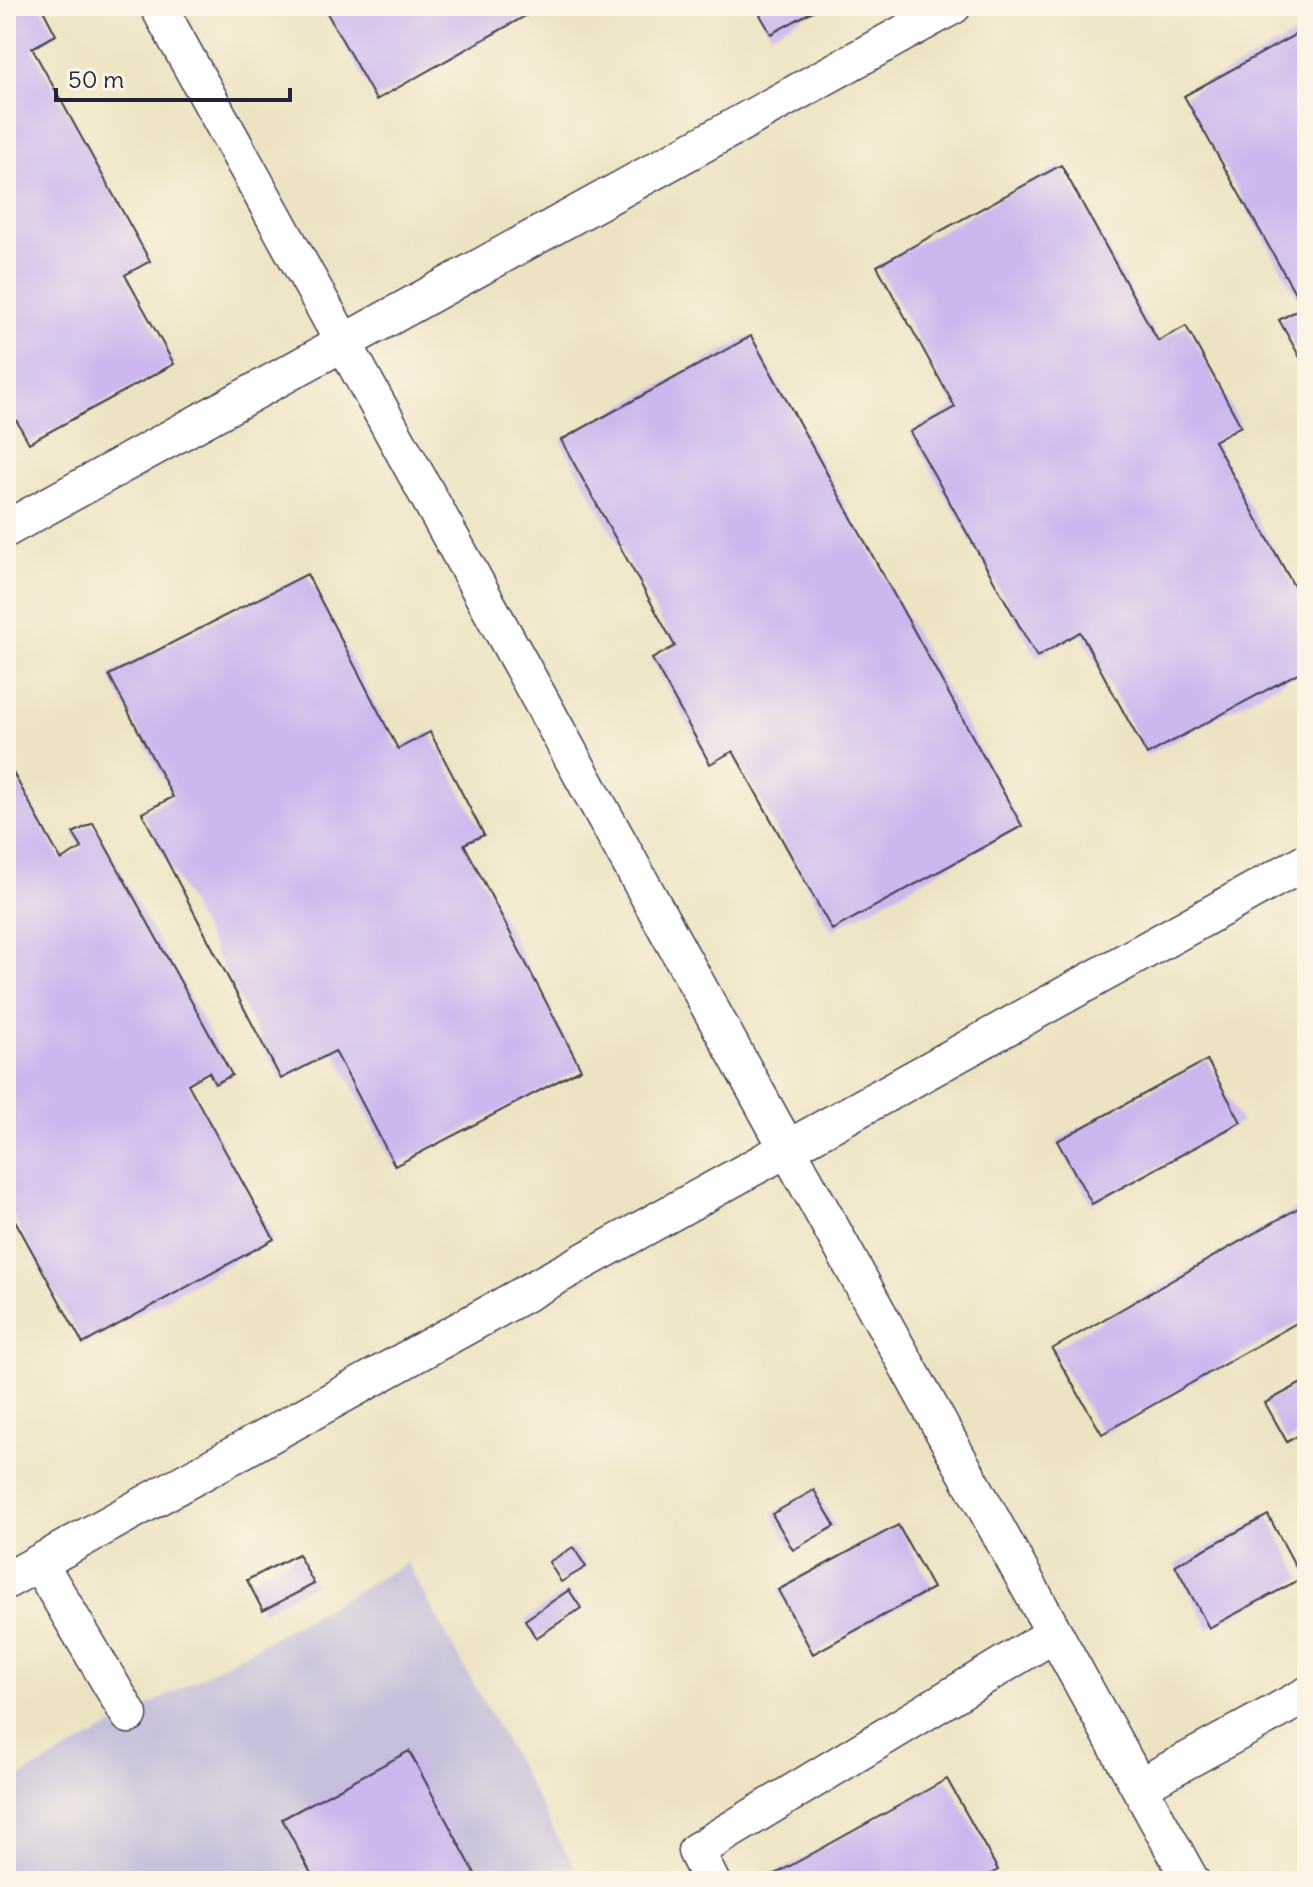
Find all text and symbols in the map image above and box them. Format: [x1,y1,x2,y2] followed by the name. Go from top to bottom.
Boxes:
[56,52,290,102] scale bar
[68,64,124,94] text: 50 m

